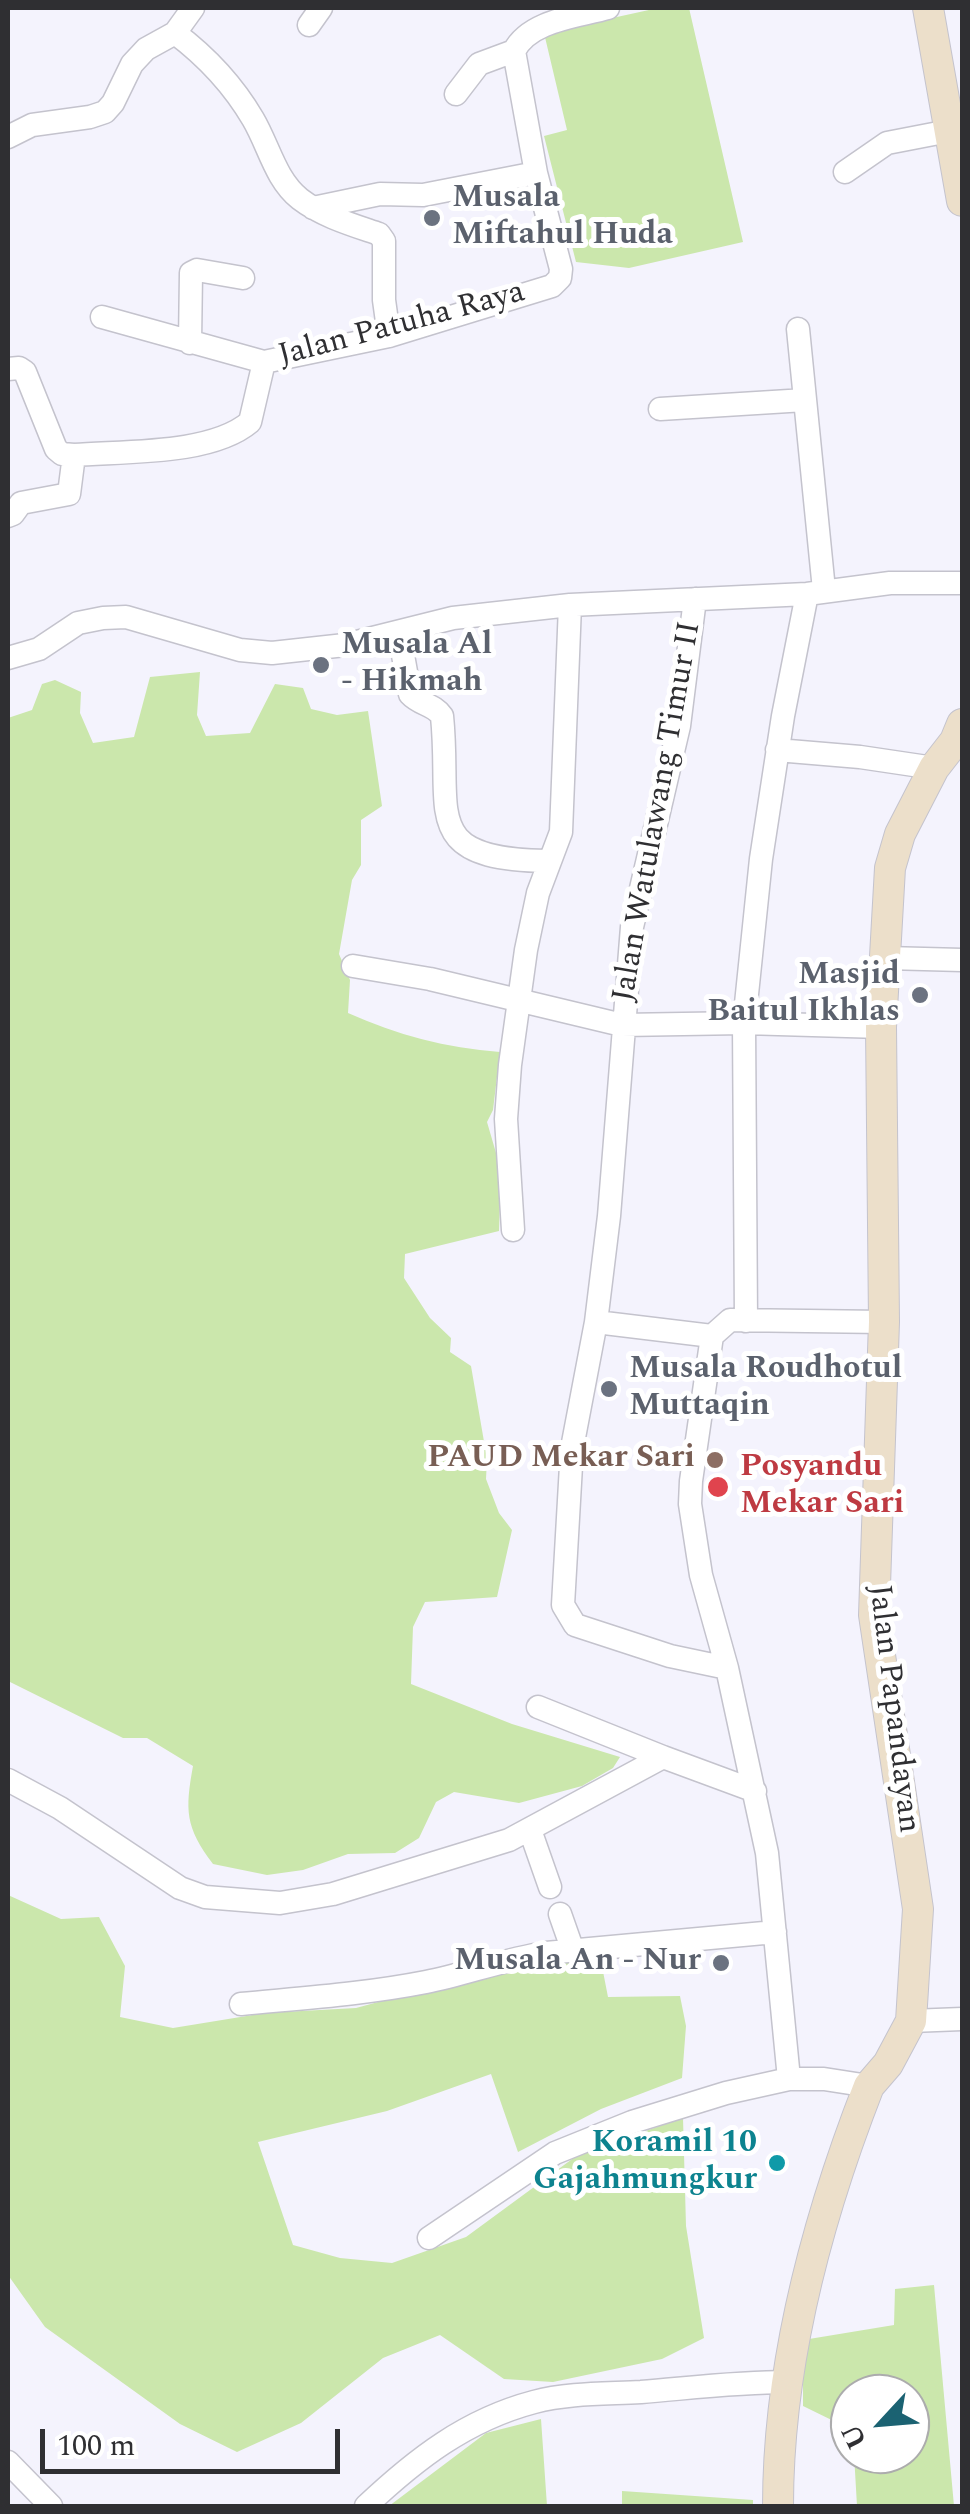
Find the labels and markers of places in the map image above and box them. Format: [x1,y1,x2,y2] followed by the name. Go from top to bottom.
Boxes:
[452,181,673,256] place label: Musala Miftahul Huda
[421,207,443,229] marker: Musala Miftahul Huda
[341,628,492,703] place label: Musala Al - Hikmah
[310,654,332,676] marker: Musala Al - Hikmah
[707,958,900,1033] place label: Masjid Baitul Ikhlas
[909,984,931,1006] marker: Masjid Baitul Ikhlas
[629,1352,902,1427] place label: Musala Roudhotul Muttaqin
[598,1378,620,1400] marker: Musala Roudhotul Muttaqin
[427,1441,695,1479] place label: PAUD Mekar Sari
[704,1449,726,1471] marker: PAUD Mekar Sari
[740,1450,904,1525] place label: Posyandu Mekar Sari
[705,1474,731,1500] marker: Posyandu Mekar Sari
[454,1944,701,1982] place label: Musala An - Nur
[710,1952,732,1974] marker: Musala An - Nur
[533,2126,757,2201] place label: Koramil 10 Gajahmungkur
[766,2152,788,2174] marker: Koramil 10 Gajahmungkur

